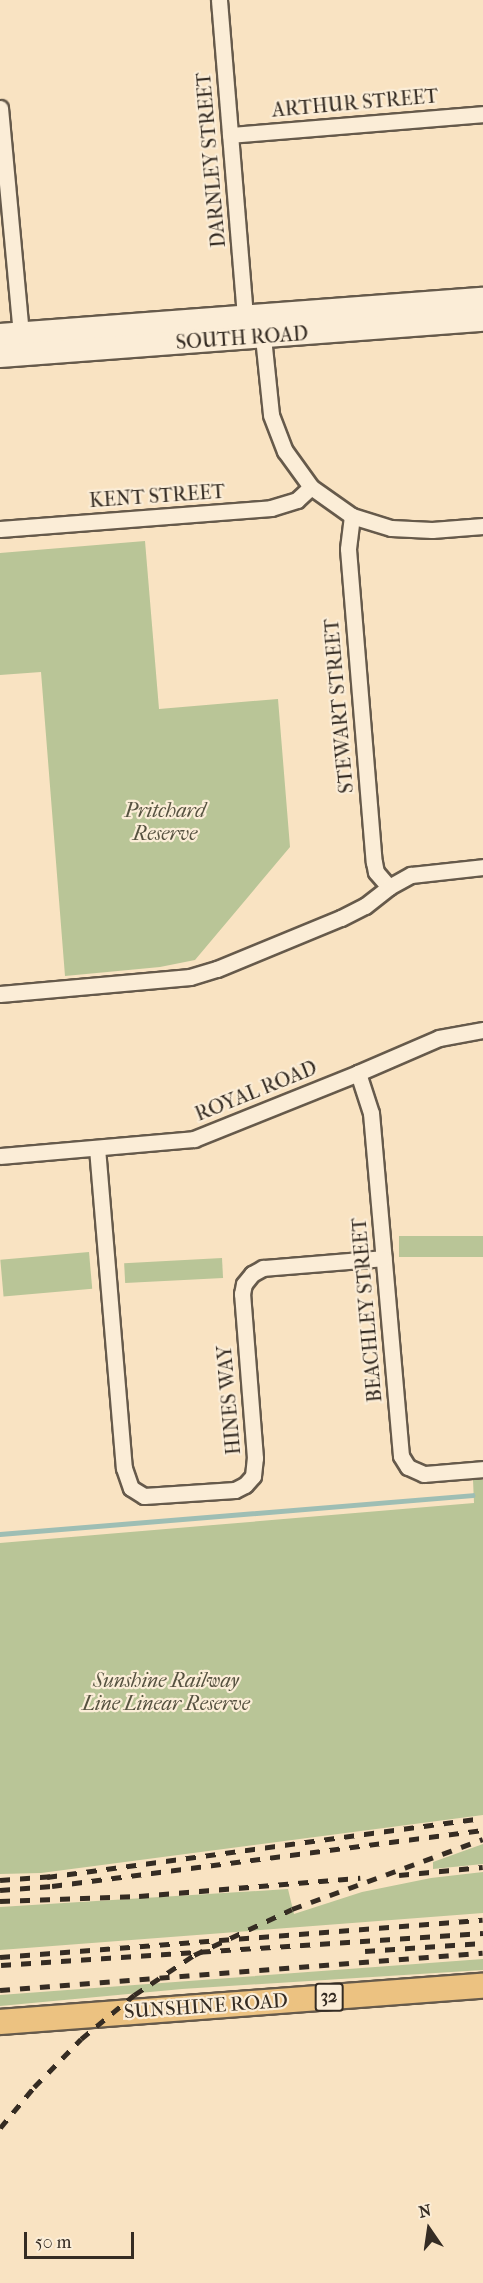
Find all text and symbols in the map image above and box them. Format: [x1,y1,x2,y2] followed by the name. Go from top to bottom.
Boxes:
[191,71,231,249] street label: DARNLEY STREET
[271,84,439,122] street label: ARTHUR STREET
[175,321,309,355] street label: SOUTH ROAD
[88,479,226,513] street label: KENT STREET
[319,618,359,794] street label: STEWART STREET
[125,799,205,846] park label: Pritchard Reserve
[192,1056,320,1126] street label: ROYAL ROAD
[347,1217,387,1403] street label: BEACHLEY STREET
[212,1344,246,1456] street label: HINES WAY
[82,1668,250,1715] park label: Sunshine Railway Line Linear Reserve
[314,1982,344,2012] road number: 32
[123,1988,289,2024] street label: SUNSHINE ROAD
[399,2199,459,2259] north arrow
[417,2200,433,2222] text: N
[27,2220,136,2258] scale bar
[35,2232,71,2253] text: 50 m

